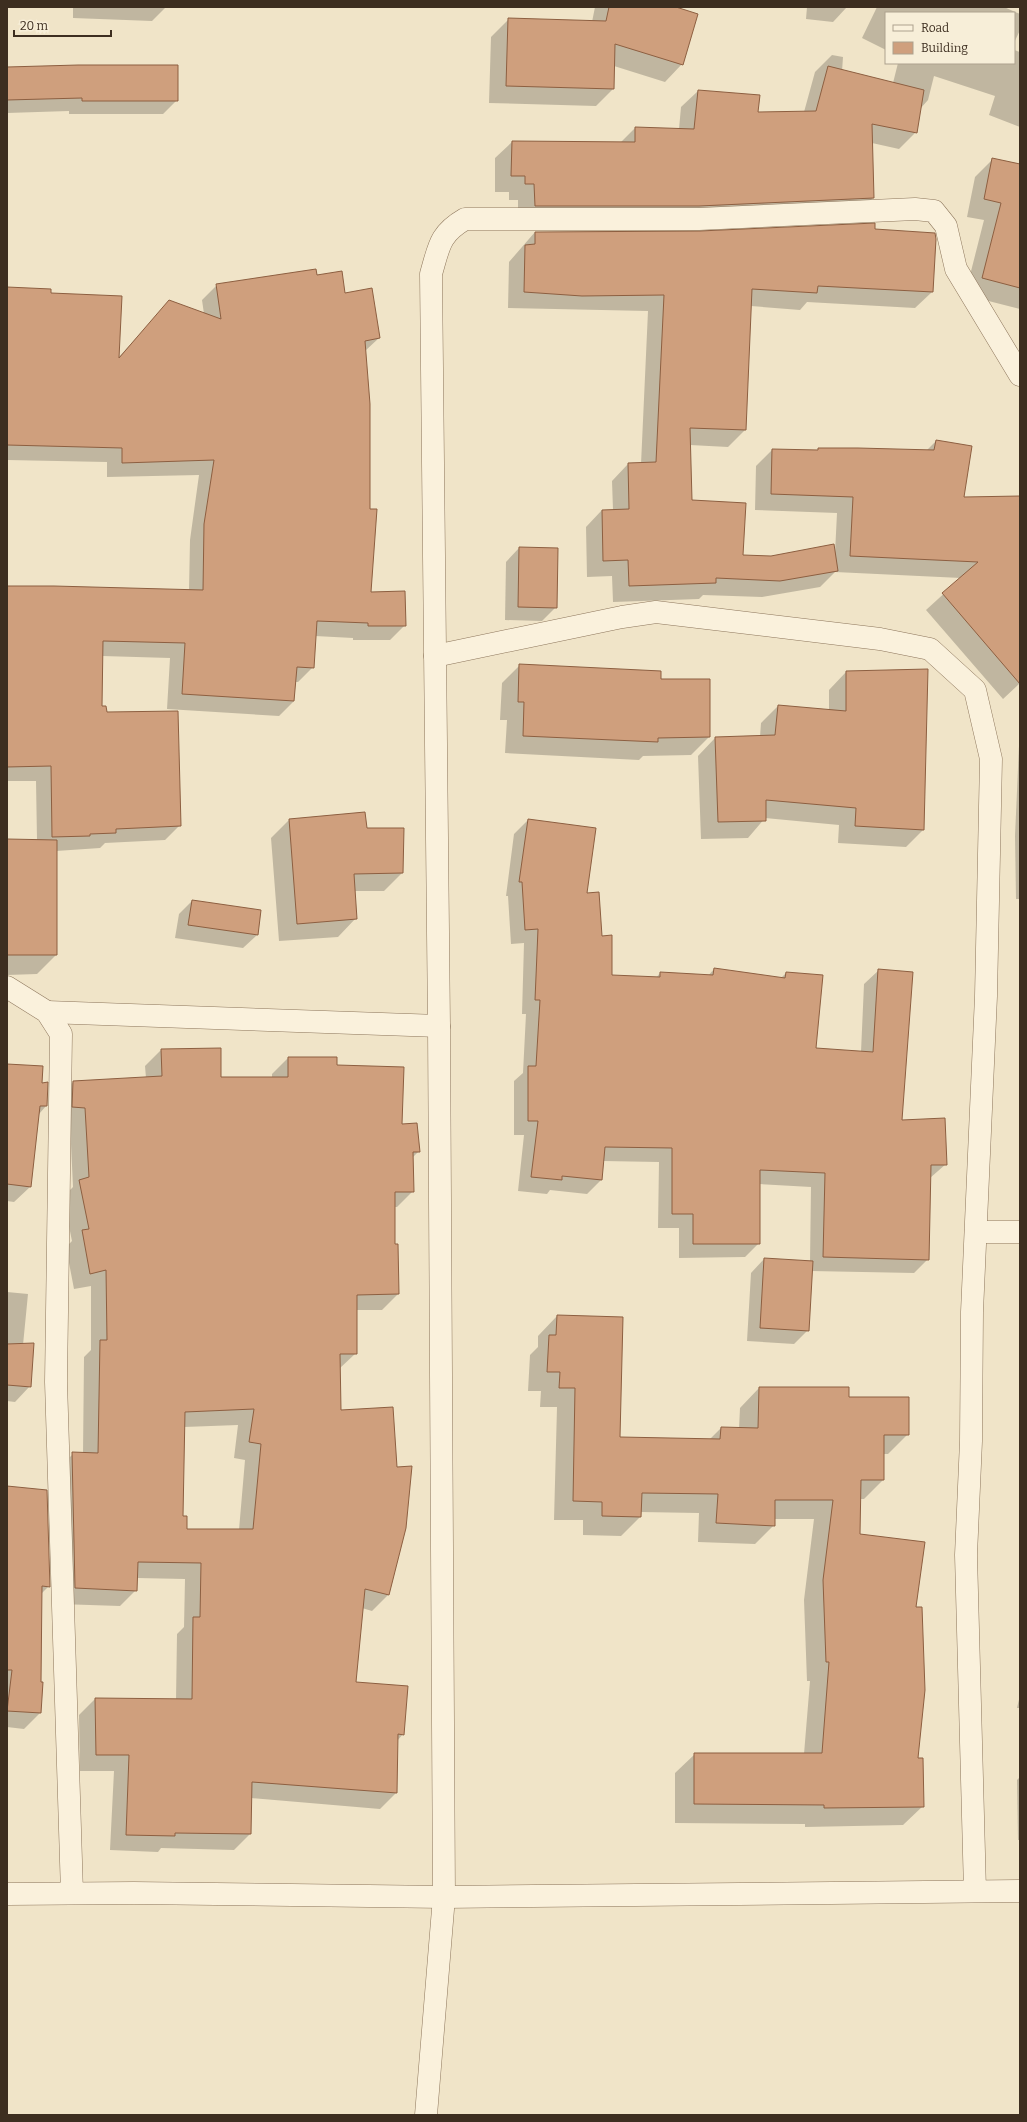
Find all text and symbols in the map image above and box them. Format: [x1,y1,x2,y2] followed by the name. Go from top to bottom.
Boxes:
[14,12,111,38] scale bar
[885,12,1015,64] legend
[20,19,49,33] text: 20 m
[921,21,949,35] text: Road
[921,41,968,55] text: Building

